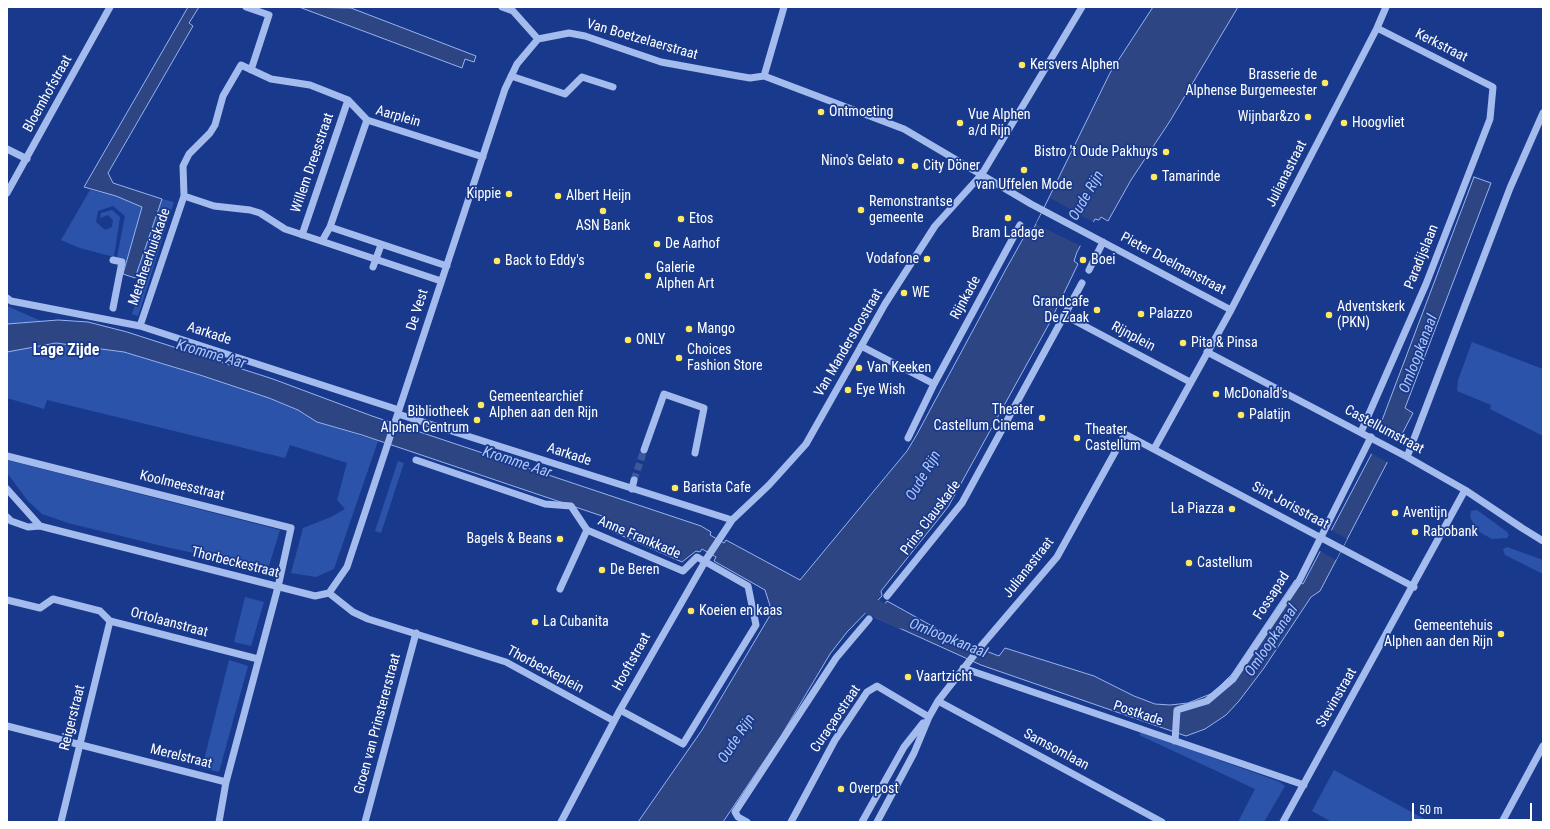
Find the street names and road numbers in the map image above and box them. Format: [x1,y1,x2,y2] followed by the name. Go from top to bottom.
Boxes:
[584,16,700,64] street label: Van Boetzelaerstraat
[1412,26,1470,66] street label: Kerkstraat
[20,53,76,135] street label: Bloemhofstraat
[374,103,422,131] street label: Aarplein
[288,111,338,215] street label: Willem Dreesstraat
[1263,138,1311,210] street label: Julianastraat
[125,206,175,308] street label: Metaheerhuiskade
[1401,222,1443,292] street label: Paradijslaan
[1118,229,1228,299] street label: Pieter Doelmanstraat
[947,273,985,323] street label: Rijnkade
[811,286,887,400] street label: Van Mandersloostraat
[403,287,433,333] street label: De Vest
[1108,318,1158,356] street label: Rijnplein
[185,319,233,349] street label: Aarkade
[1341,402,1427,458] street label: Castellumstraat
[545,440,593,470] street label: Aarkade
[138,467,226,505] street label: Koolmeesstraat
[897,477,965,559] street label: Prins Clauskade
[1249,479,1331,533] street label: Sint Jorisstraat
[595,513,683,563] street label: Anne Frankkade
[1000,534,1058,602] street label: Julianastraat
[189,544,281,582] street label: Thorbeckestraat
[1250,569,1294,623] street label: Fossapad
[128,605,210,641] street label: Ortolaanstraat
[609,630,655,694] street label: Hooftstraat
[504,643,586,697] street label: Thorbeckeplein
[351,652,405,796] street label: Groen van Prinstererstraat
[1313,665,1361,731] street label: Stevinstraat
[807,682,865,756] street label: Curaçaostraat
[57,683,89,753] street label: Reigerstraat
[1111,698,1165,730] street label: Postkade
[1020,726,1092,774] street label: Samsomlaan
[148,741,214,773] street label: Merelstraat

